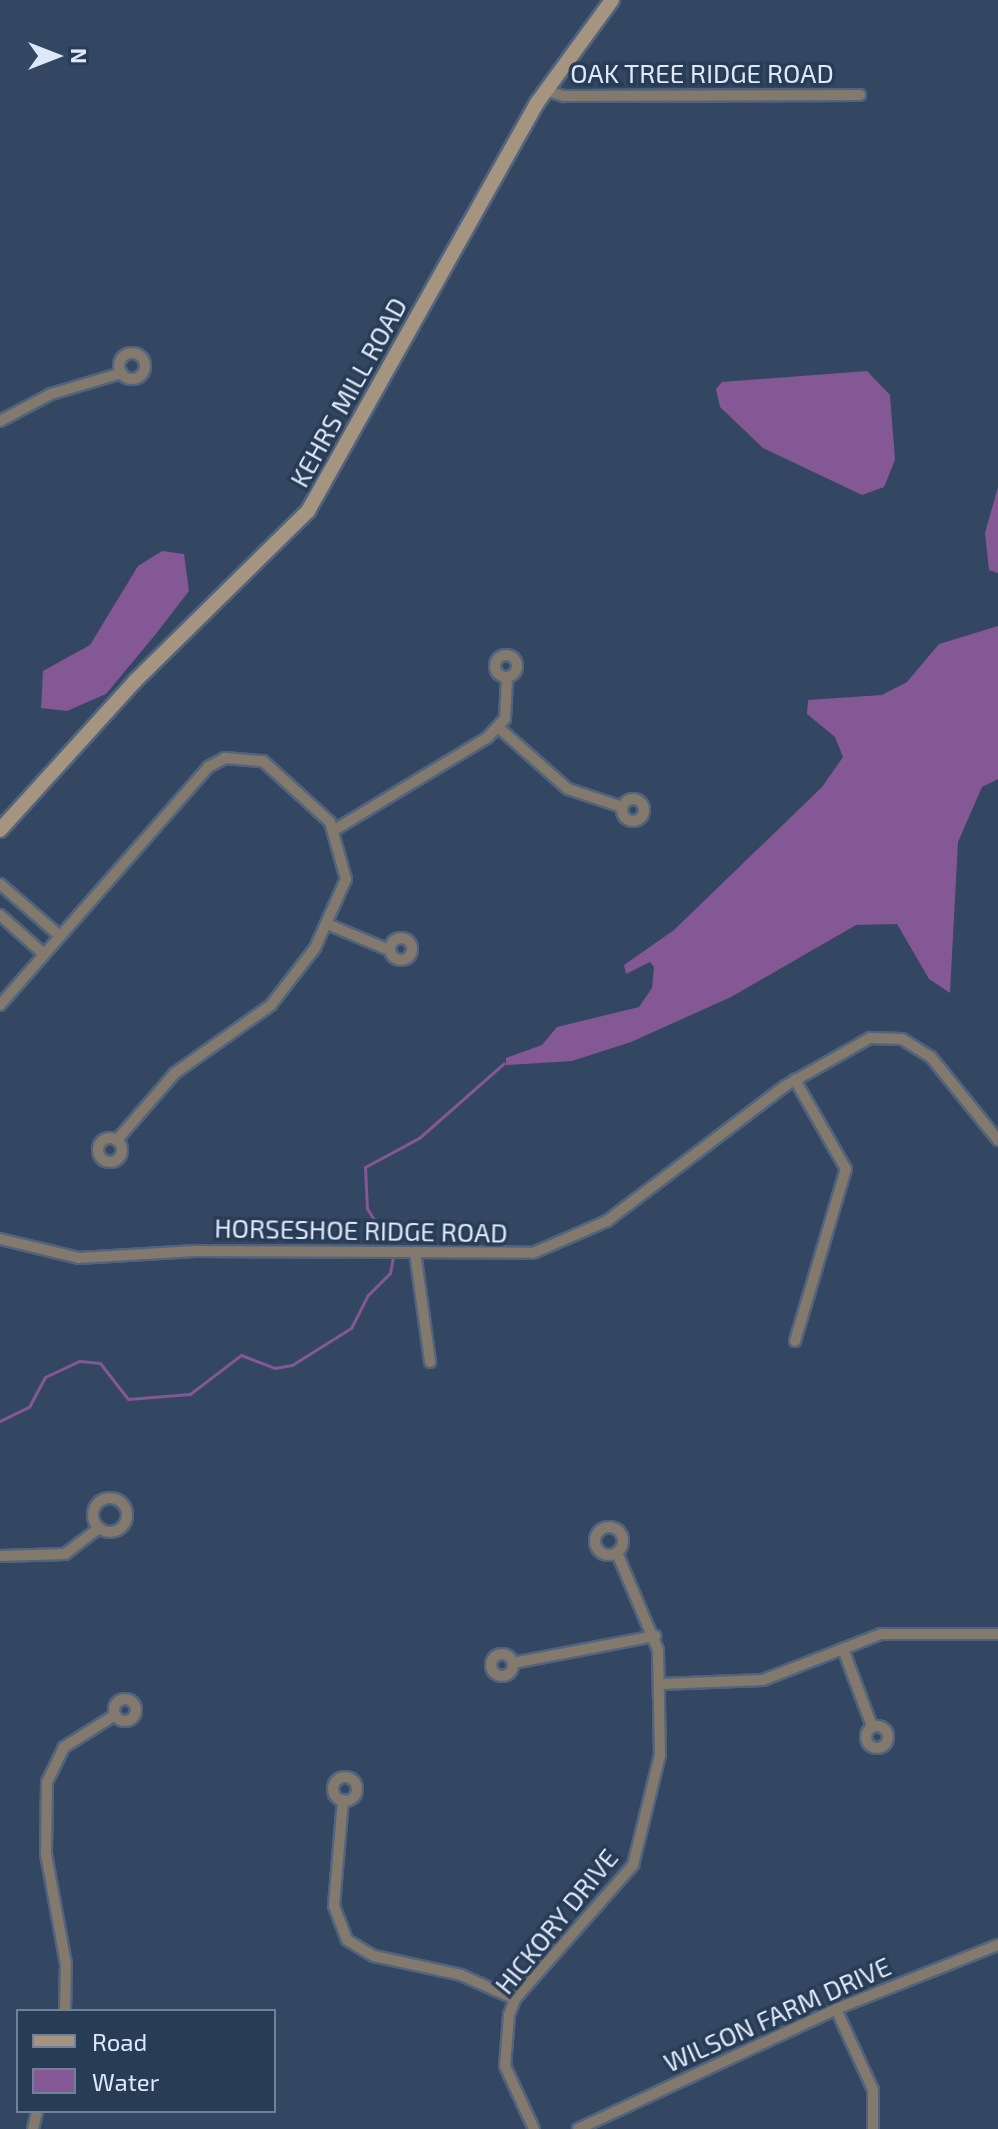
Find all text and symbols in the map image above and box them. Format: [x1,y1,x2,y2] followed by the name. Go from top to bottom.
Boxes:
[16,16,96,96] north arrow
[67,48,93,64] text: N
[570,57,834,89] street label: OAK TREE RIDGE ROAD
[283,292,413,492] street label: KEHRS MILL ROAD
[214,1212,508,1248] street label: HORSESHOE RIDGE ROAD
[488,1842,624,2000] street label: HICKORY DRIVE
[659,1950,895,2078] street label: WILSON FARM DRIVE
[16,2009,276,2113] legend
[92,2027,147,2056] text: Road
[92,2067,159,2096] text: Water

